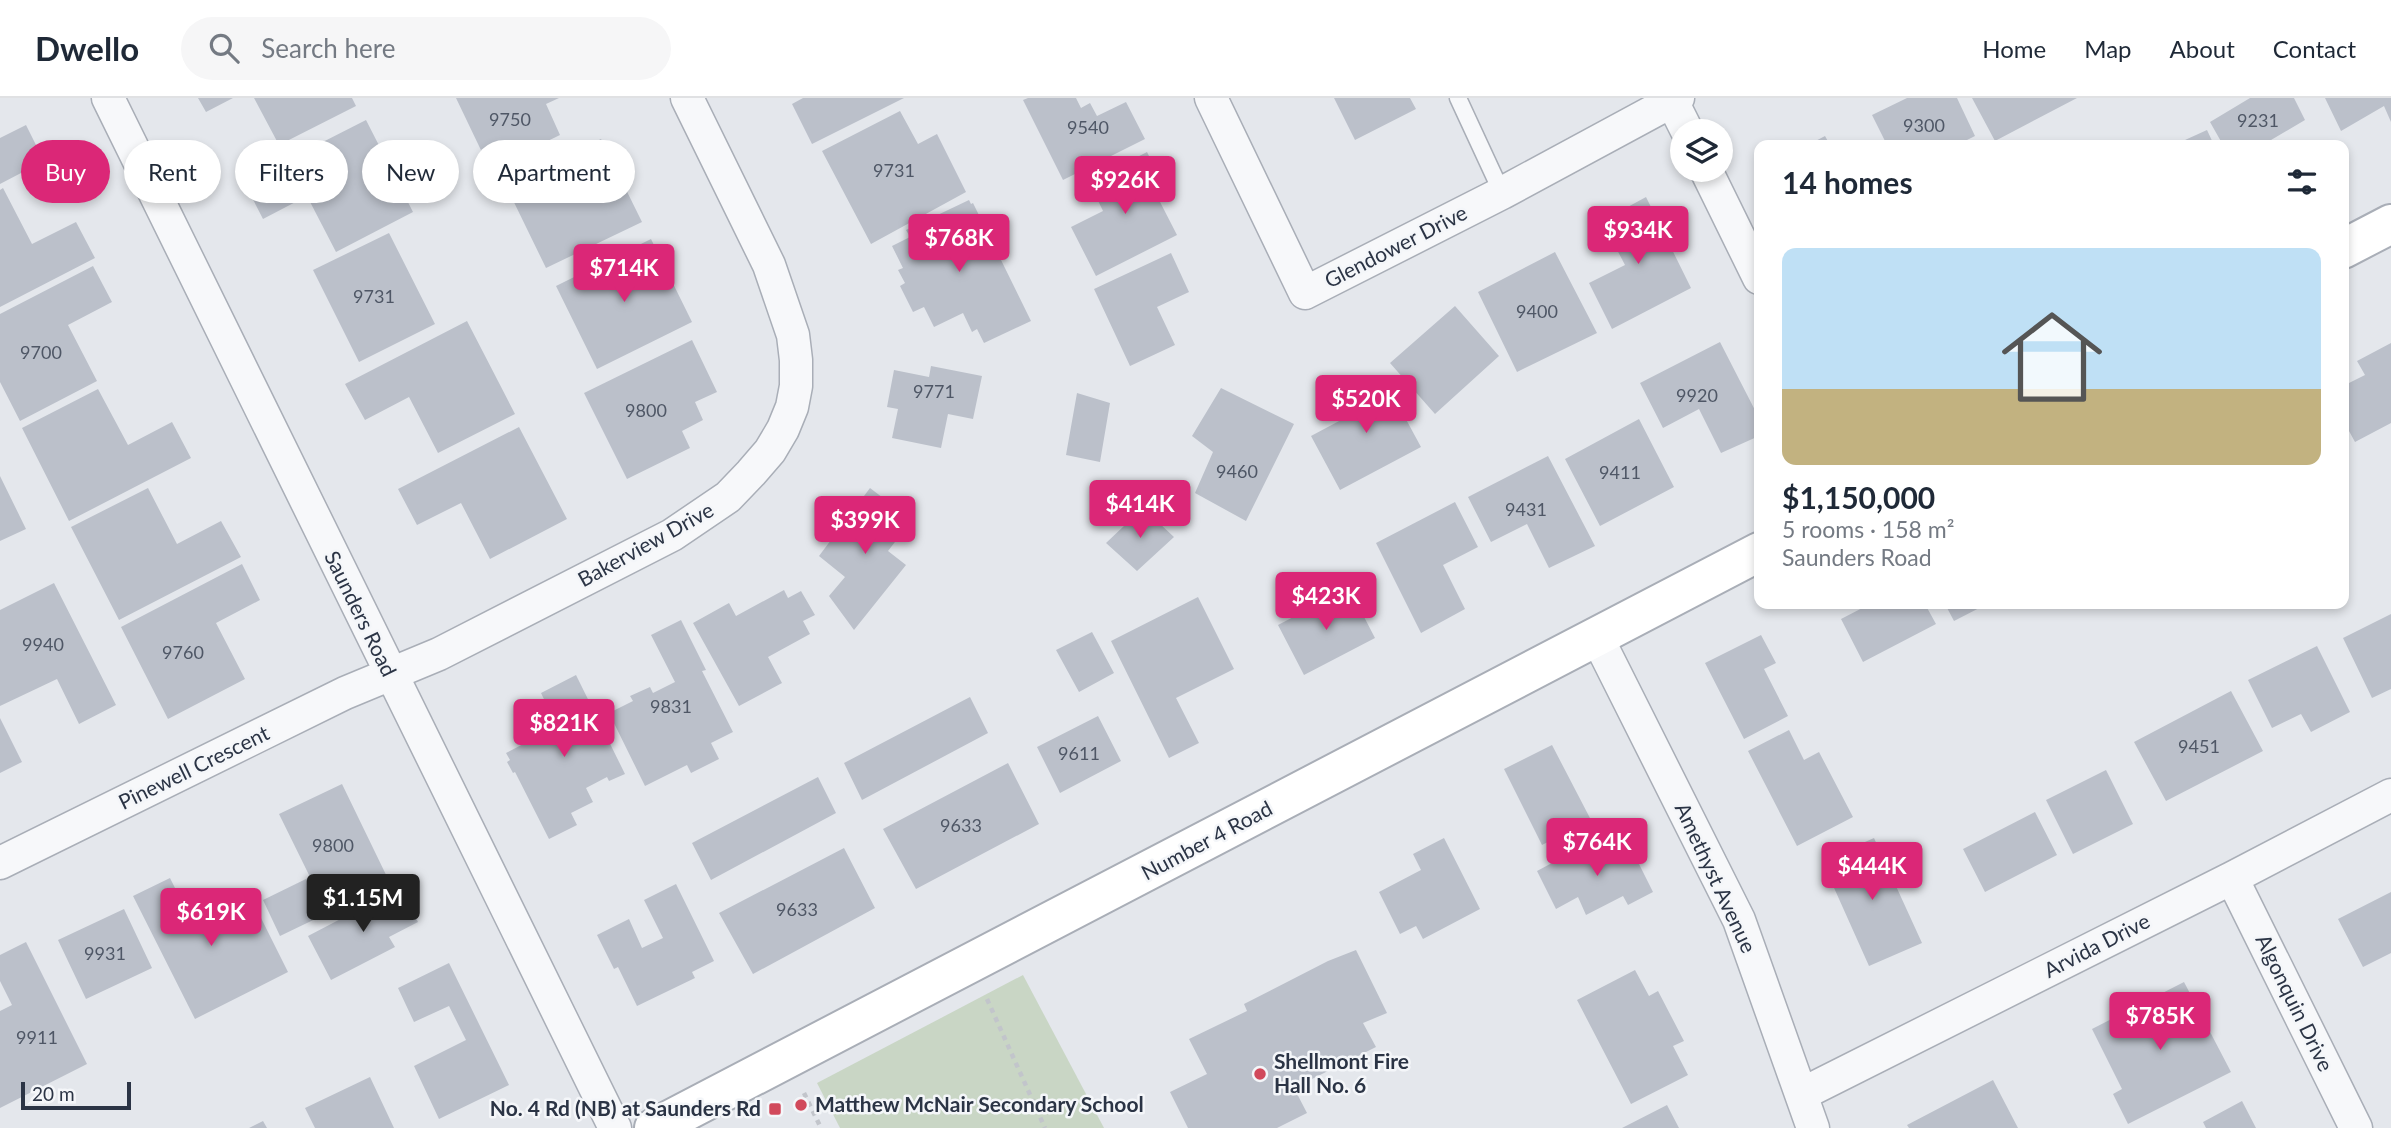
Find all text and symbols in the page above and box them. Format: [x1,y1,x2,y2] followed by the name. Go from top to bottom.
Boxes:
[181,17,671,80] search box
[35,28,139,68] text: Dwello
[205,29,243,67] icon: search
[261,32,395,64] text: Search here
[1982,34,2046,63] text: Home
[2084,34,2132,63] text: Map
[2170,34,2235,63] text: About
[2273,34,2356,63] text: Contact
[489,108,531,130] house number: 9750
[2237,109,2279,131] house number: 9231
[1903,114,1945,136] house number: 9300
[1067,116,1109,138] house number: 9540
[1670,119,1733,182] map controls
[1670,119,1733,182] button: layers
[21,140,110,203] chip: Buy
[124,140,221,203] chip: Rent
[235,140,348,203] chip: Filters
[362,140,459,203] chip: New
[473,140,635,203] chip: Apartment
[1076,156,1174,216] pin: $926K
[873,159,915,181] house number: 9731
[2283,163,2321,201] icon: filters
[1782,164,1913,200] text: 14 homes
[1090,165,1160,193] text: $926K
[1320,199,1471,292] street label: Glendower Drive
[1589,206,1687,266] pin: $934K
[910,214,1008,274] pin: $768K
[1603,215,1673,243] text: $934K
[924,223,994,251] text: $768K
[575,244,673,304] pin: $714K
[589,253,659,281] text: $714K
[353,285,395,307] house number: 9731
[1989,294,2115,420] icon: home
[1516,300,1558,322] house number: 9400
[20,341,62,363] house number: 9700
[1317,376,1415,435] pin: $520K
[913,380,955,402] house number: 9771
[1331,384,1401,412] text: $520K
[1676,384,1718,406] house number: 9920
[625,399,667,421] house number: 9800
[1216,460,1258,482] house number: 9460
[1599,461,1641,483] house number: 9411
[1782,479,1935,515] text: $1,150,000
[1091,480,1189,540] pin: $414K
[1105,489,1175,517] text: $414K
[573,496,717,591] street label: Bakerview Drive
[816,496,914,556] pin: $399K
[1505,498,1547,520] house number: 9431
[830,505,900,533] text: $399K
[1782,515,1954,543] text: 5 rooms · 158 m²
[1782,543,1932,571] text: Saunders Road
[320,546,403,680] street label: Saunders Road
[1277,573,1375,632] pin: $423K
[1291,581,1361,609] text: $423K
[22,633,64,655] house number: 9940
[162,641,204,663] house number: 9760
[650,695,692,717] house number: 9831
[515,700,613,759] pin: $821K
[529,708,599,736] text: $821K
[114,719,273,814] street label: Pinewell Crescent
[2178,735,2220,757] house number: 9451
[1058,742,1100,764] house number: 9611
[1137,795,1276,885] street label: Number 4 Road
[1671,798,1762,956] street label: Amethyst Avenue
[940,814,982,836] house number: 9633
[1548,818,1646,878] pin: $764K
[1562,827,1632,855] text: $764K
[312,834,354,856] house number: 9800
[1823,842,1921,902] pin: $444K
[1837,851,1907,879] text: $444K
[306,874,420,934] pin: $1.15M
[323,883,403,911] text: $1.15M
[162,888,260,948] pin: $619K
[176,897,246,925] text: $619K
[776,898,818,920] house number: 9633
[2039,907,2153,982] street label: Arvida Drive
[2251,930,2339,1075] street label: Algonquin Drive
[84,942,126,964] house number: 9931
[2111,992,2209,1052] pin: $785K
[2125,1001,2195,1029] text: $785K
[16,1026,58,1048] house number: 9911
[1274,1048,1409,1097] place label: Shellmont Fire Hall No. 6
[1252,1066,1268,1082] marker: Shellmont Fire Hall No. 6
[21,1079,131,1111] scale bar
[32,1082,75,1105] text: 20 m
[815,1091,1144,1116] place label: Matthew McNair Secondary School
[490,1095,761,1120] place label: No. 4 Rd (NB) at Saunders Rd
[793,1097,809,1113] marker: Matthew McNair Secondary School
[767,1101,783,1117] marker: No. 4 Rd (NB) at Saunders Rd

